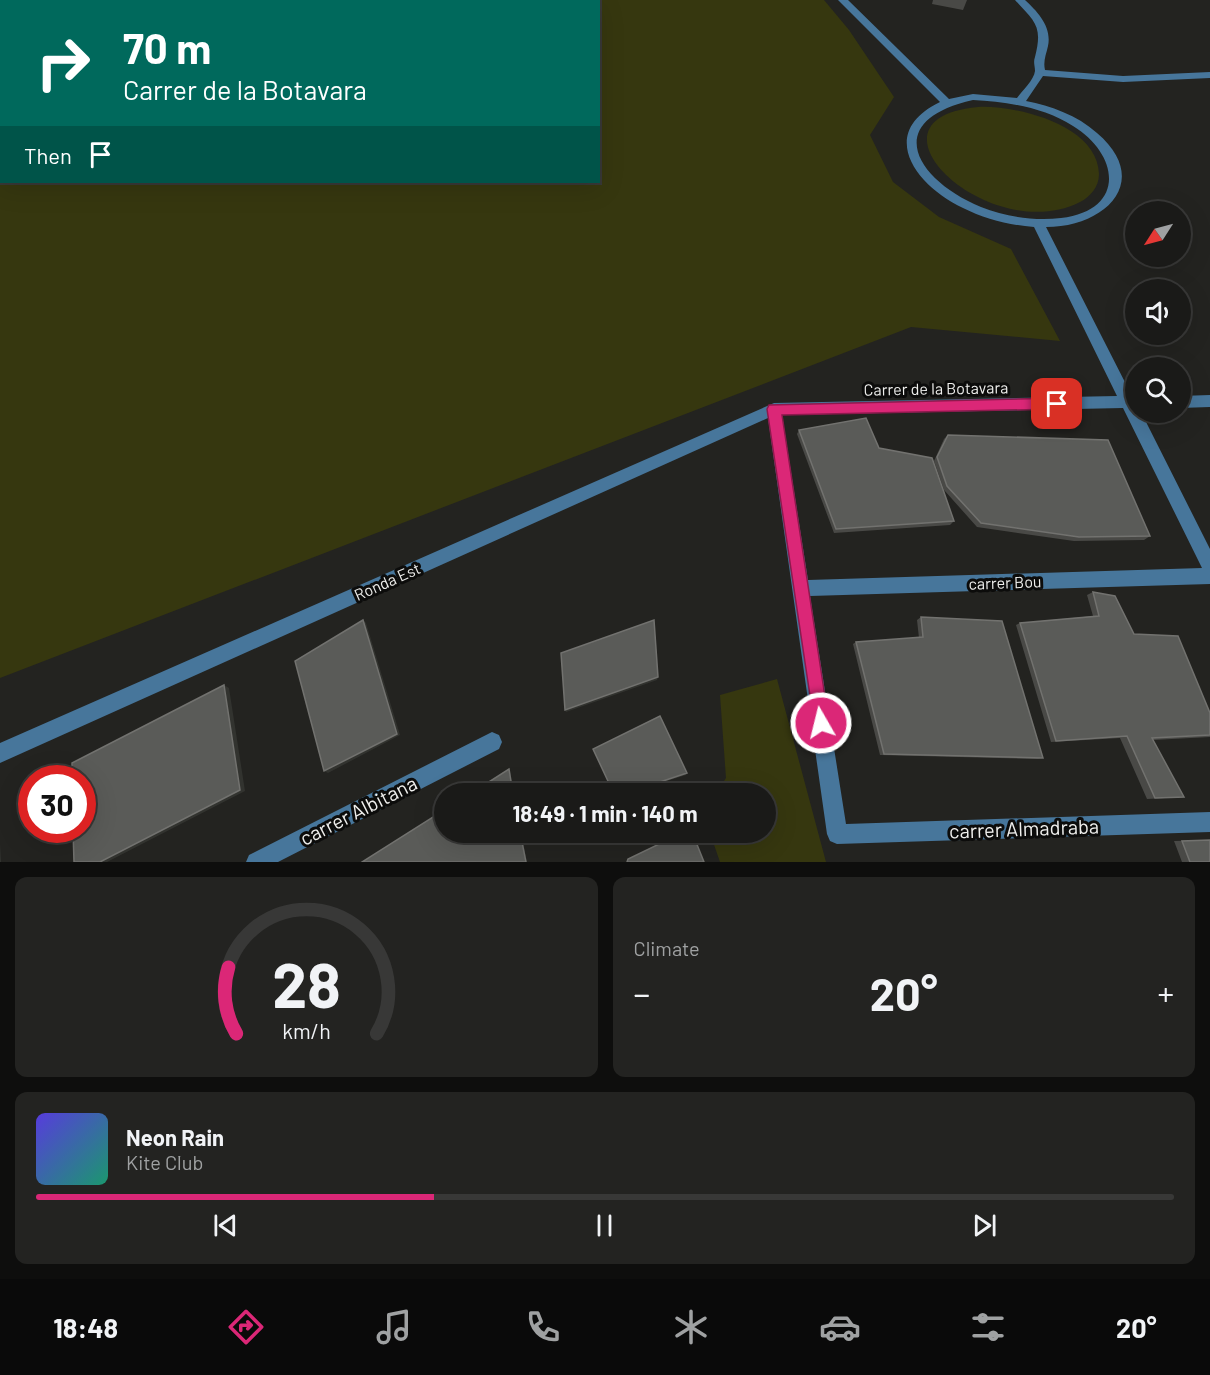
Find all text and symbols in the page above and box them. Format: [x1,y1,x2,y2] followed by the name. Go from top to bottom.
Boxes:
[123,22,211,72] text: 70 m
[24,24,102,102] icon: right
[123,73,367,105] text: Carrer de la Botavara
[84,138,117,171] icon: arrive
[24,142,72,168] text: Then
[1125,201,1191,267] north arrow
[1125,201,1191,423] map controls
[1125,279,1191,345] button: sound
[1125,357,1191,423] button: search
[864,377,1008,399] street label: Carrer de la Botavara
[1031,378,1082,429] pin
[1040,387,1073,420] icon: arrive
[351,558,423,604] street label: Ronda Est
[968,571,1042,593] street label: carrer Bou
[789,691,853,755] position arrow
[18,765,96,843] speed limit sign: 30
[295,770,421,850] street label: carrer Albitana
[512,800,698,826] text: 18:49 · 1 min · 140 m
[949,813,1099,843] street label: carrer Almadraba
[634,936,700,960] text: Climate
[272,946,341,1020] text: 28
[870,966,938,1020] text: 20°
[634,973,650,1013] text: −
[1158,973,1174,1013] text: +
[282,1018,331,1043] text: km/h
[126,1124,224,1150] text: Neon Rain
[126,1150,203,1174] text: Kite Club
[209,1209,242,1242] icon: previous
[588,1209,621,1242] icon: pause
[968,1209,1001,1242] icon: next
[225,1306,267,1348] icon: directions
[373,1306,415,1348] icon: music
[522,1306,564,1348] icon: phone
[670,1306,712,1348] icon: climate
[819,1306,861,1348] icon: car
[967,1306,1009,1348] icon: filters
[53,1311,118,1343] text: 18:48
[1116,1311,1157,1343] text: 20°

